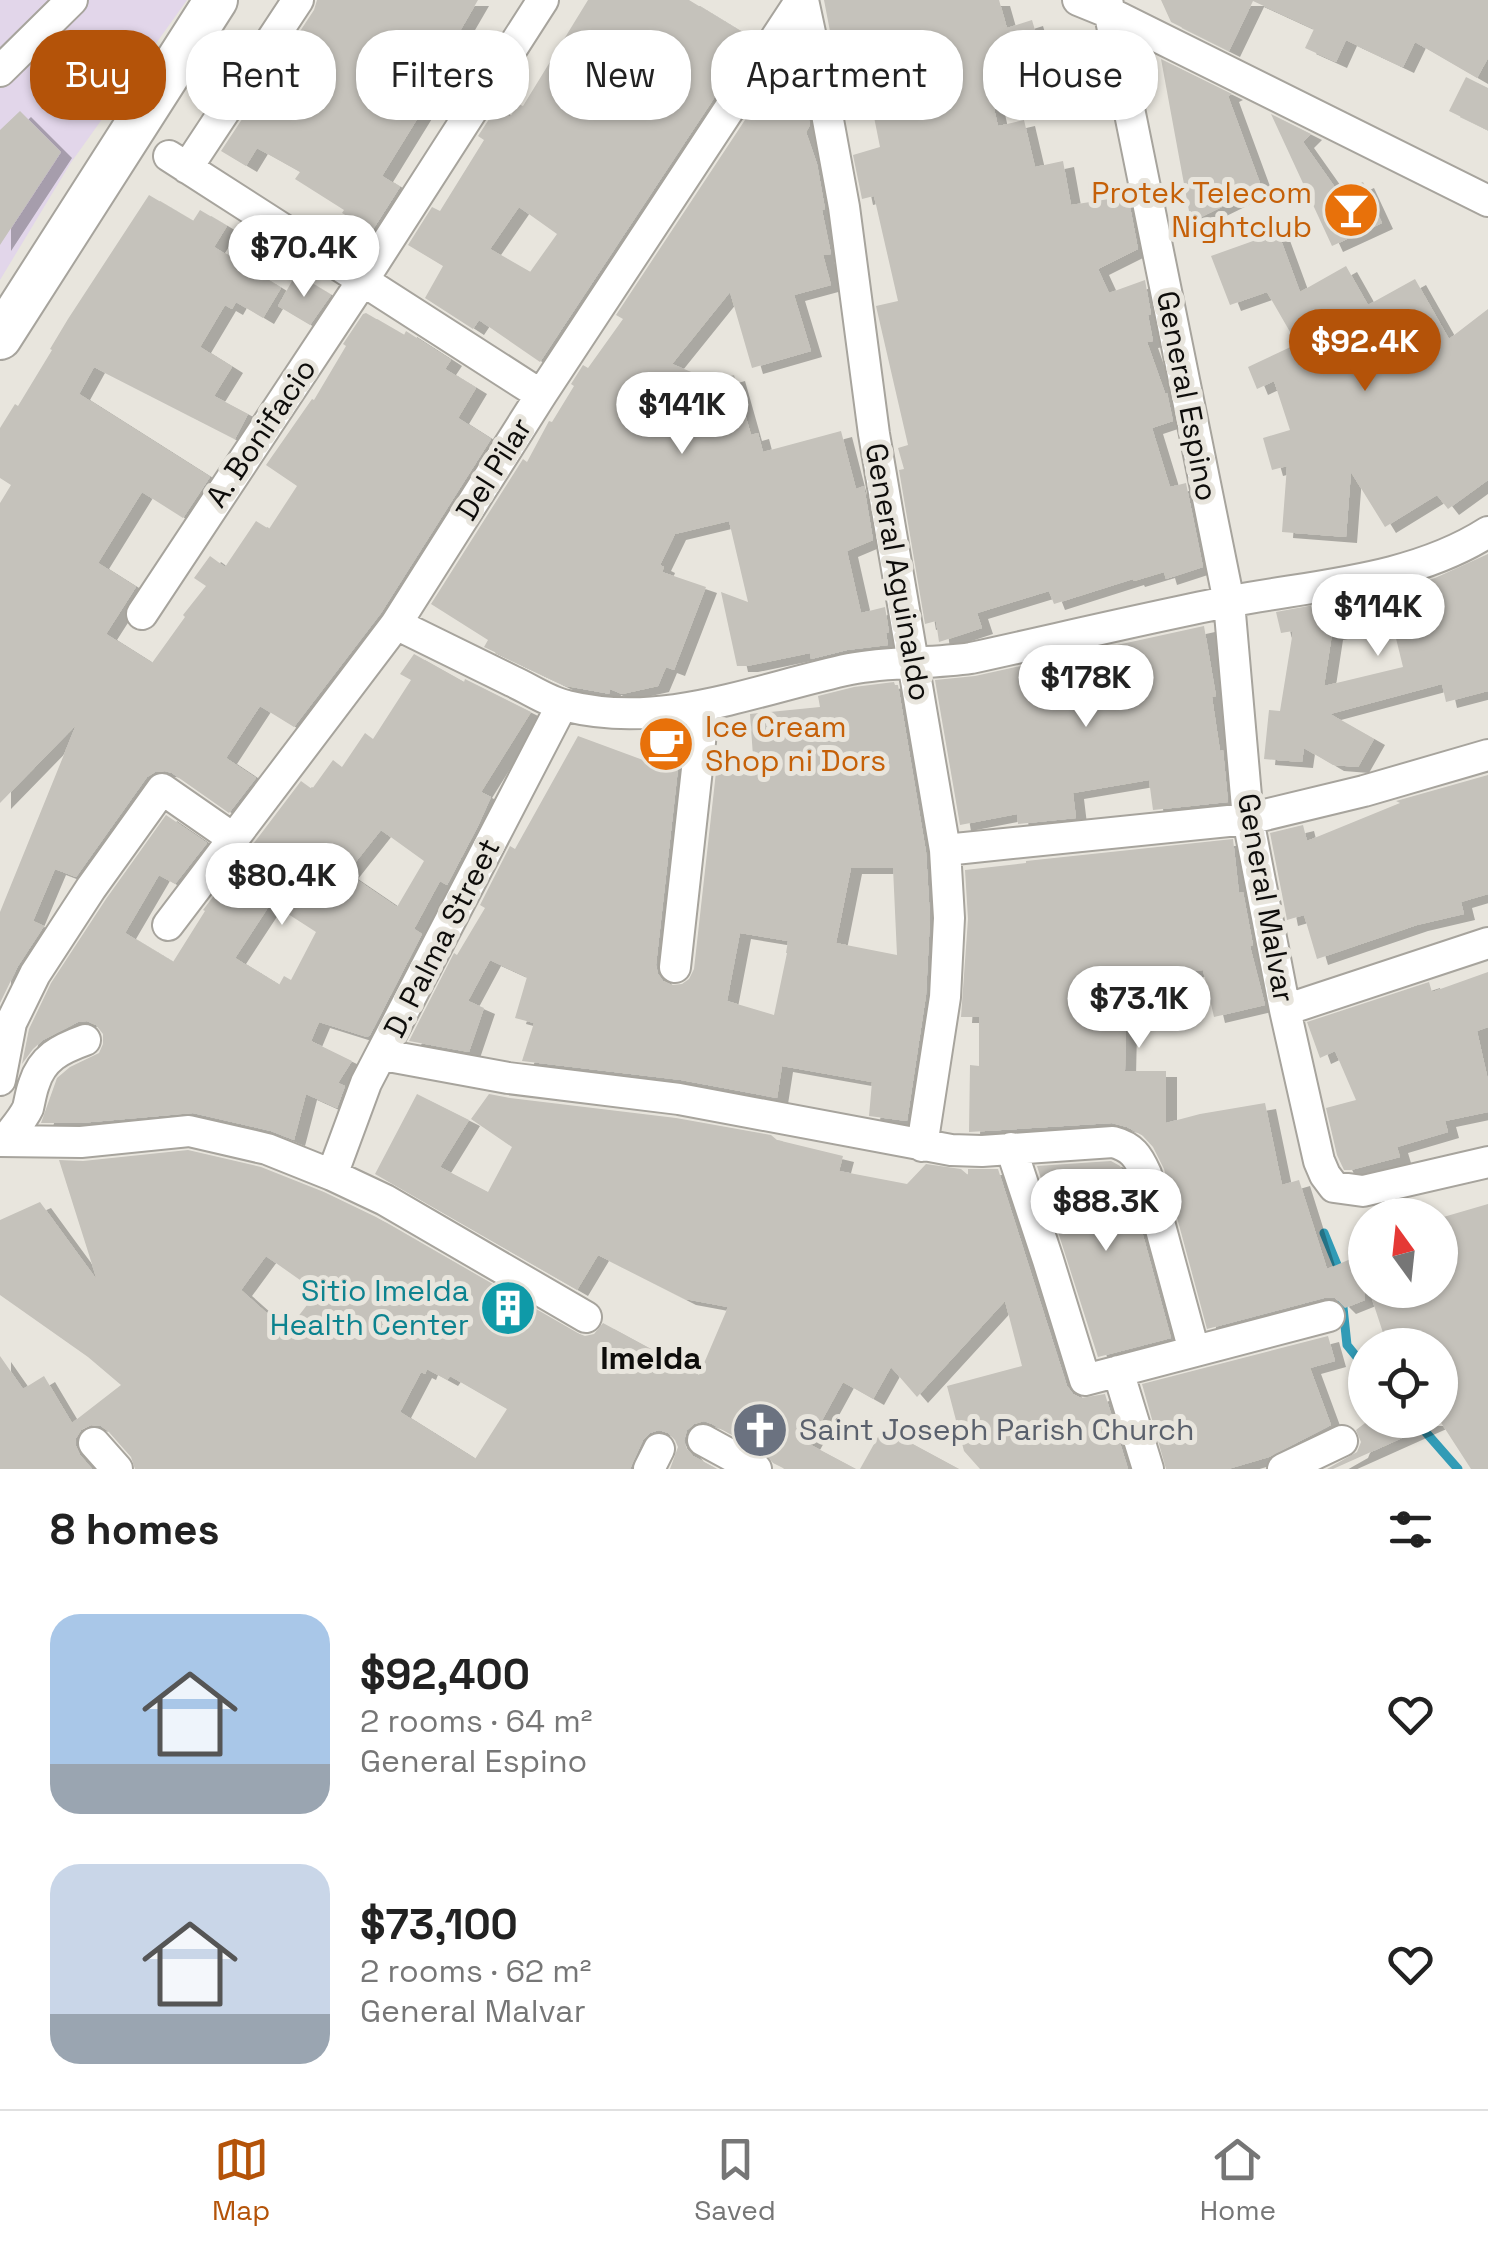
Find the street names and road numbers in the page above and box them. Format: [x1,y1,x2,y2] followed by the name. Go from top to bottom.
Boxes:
[1148,288,1227,504] street label: General Espino
[197,351,325,515] street label: A. Bonifacio
[447,410,540,527] street label: Del Pilar
[857,440,940,704] street label: General Aguinaldo
[1229,790,1304,1006] street label: General Malvar
[375,832,508,1044] street label: D. Palma Street

